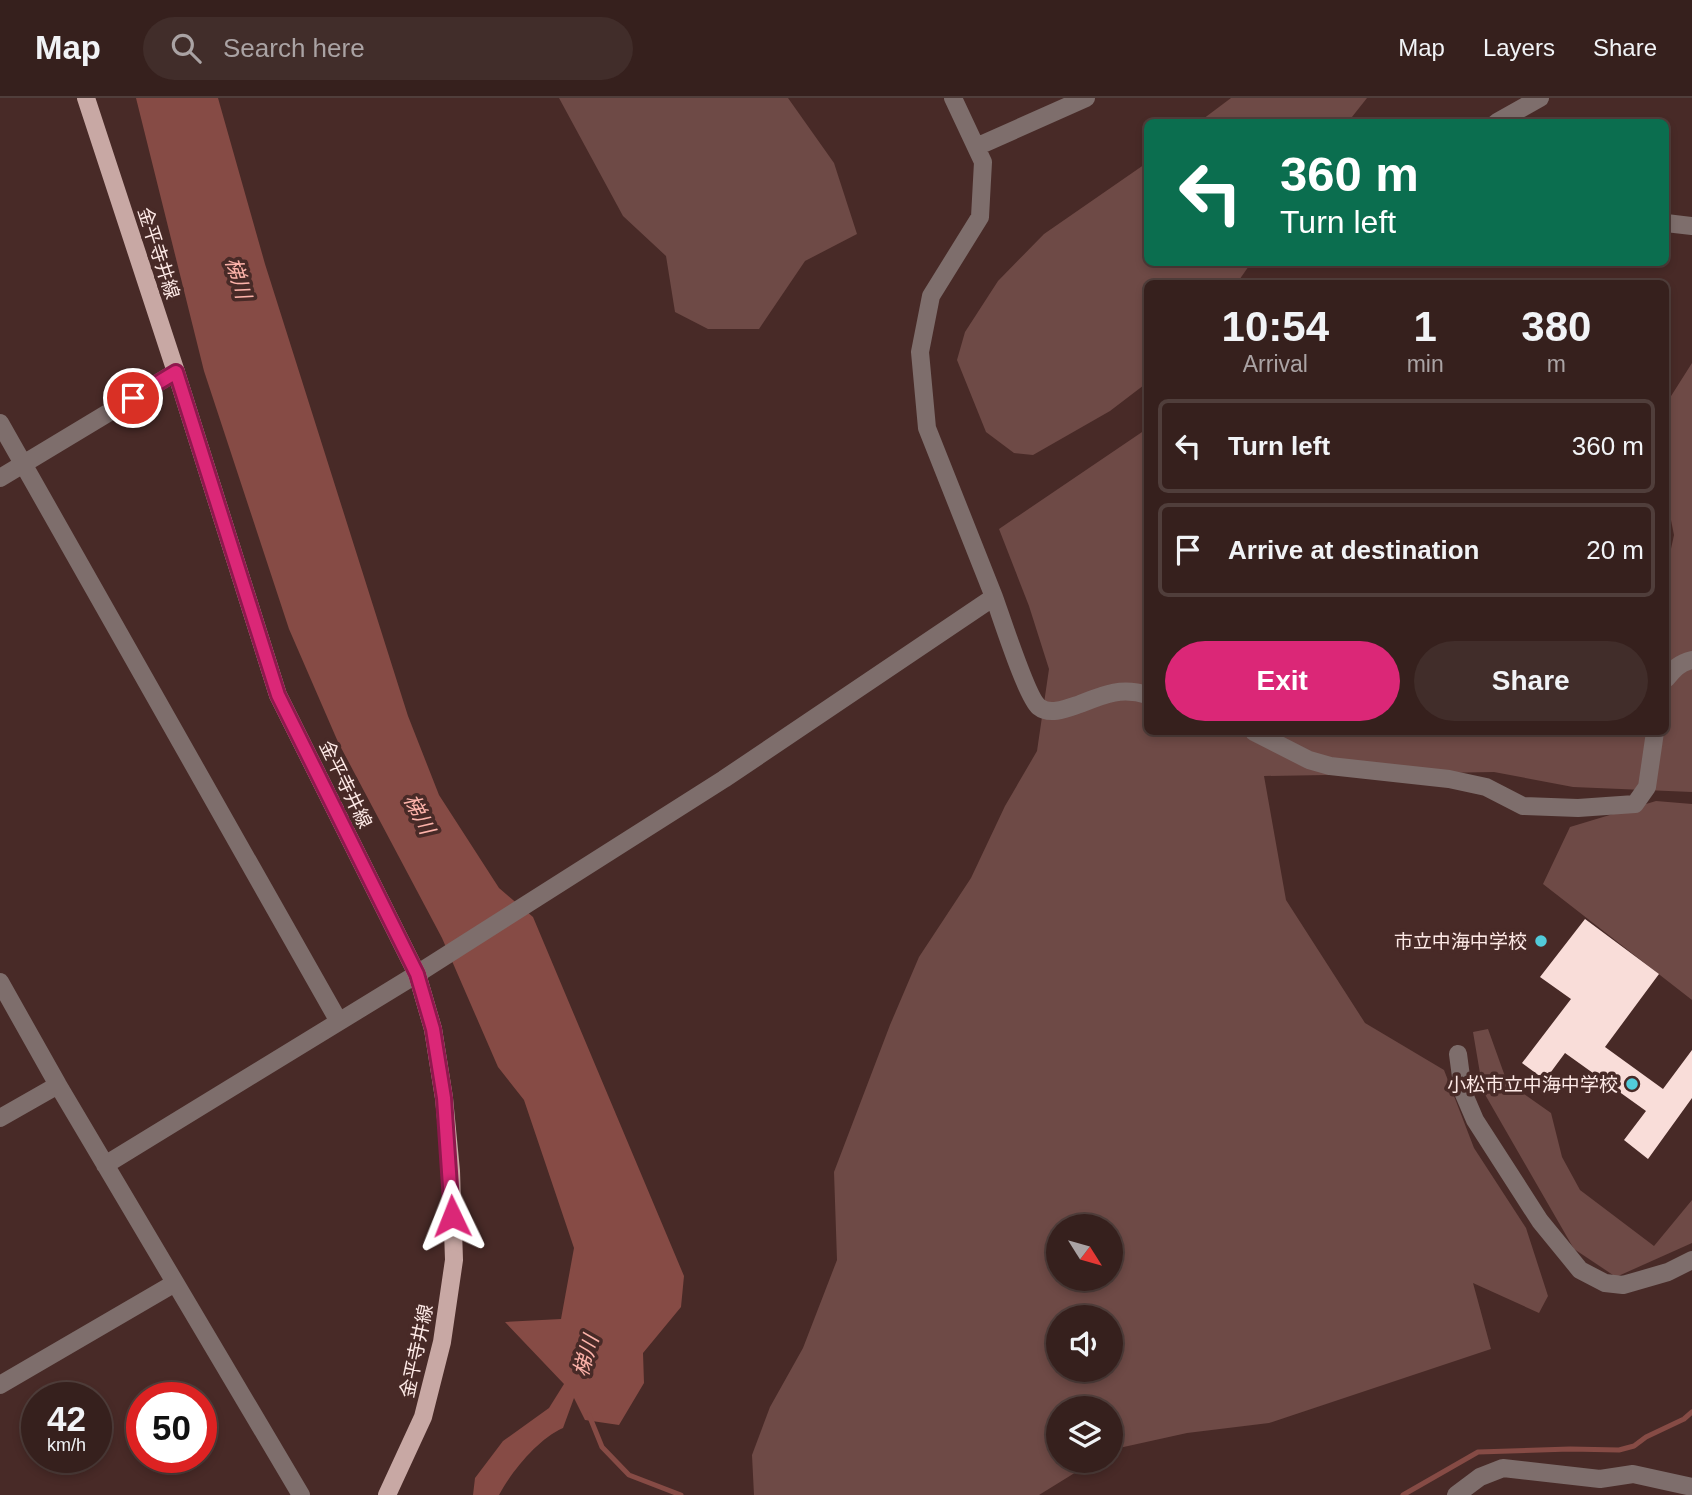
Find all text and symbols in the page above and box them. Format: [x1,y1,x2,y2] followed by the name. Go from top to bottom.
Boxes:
[143,17,633,80] search box
[35,29,101,66] text: Map
[167,29,205,67] icon: search
[223,33,365,63] text: Search here
[1398,34,1445,61] text: Map
[1483,34,1555,61] text: Layers
[1593,34,1657,61] text: Share
[1165,147,1256,238] icon: left
[1280,147,1419,201] text: 360 m
[1280,204,1396,240] text: Turn left
[134,205,183,302] street label: 金平寺井線
[221,254,256,303] water label: 梯川
[1222,303,1329,350] text: 10:54
[1413,303,1437,350] text: 1
[1521,303,1591,350] text: 380
[1243,351,1308,377] text: Arrival
[1407,351,1444,377] text: min
[1547,351,1566,377] text: m
[103,368,163,428] pin
[114,379,152,417] icon: arrive
[1169,427,1207,465] icon: left
[1228,431,1330,461] text: Turn left
[1572,431,1644,461] text: 360 m
[1169,531,1207,569] icon: arrive
[1228,535,1479,565] text: Arrive at destination
[1586,535,1644,565] text: 20 m
[1165,641,1400,721] button: Exit
[1414,641,1648,721] button: Share
[315,737,376,832] street label: 金平寺井線
[400,790,440,839] water label: 梯川
[1394,931,1527,952] place label: 市立中海中学校
[1533,933,1549,949] marker: 市立中海中学校
[1447,1074,1618,1095] place label: 小松市立中海中学校
[1624,1076,1640,1092] marker: 小松市立中海中学校
[415,1179,489,1253] position arrow
[1046,1214,1124,1292] north arrow
[1046,1214,1123,1473] map controls
[396,1302,437,1400] street label: 金平寺井線
[1046,1305,1123,1382] button: sound
[569,1331,603,1379] water label: 梯川
[126,1382,217,1473] speed limit sign: 50
[1046,1396,1123,1473] button: layers
[47,1399,86,1438] text: 42
[47,1435,86,1455] text: km/h

